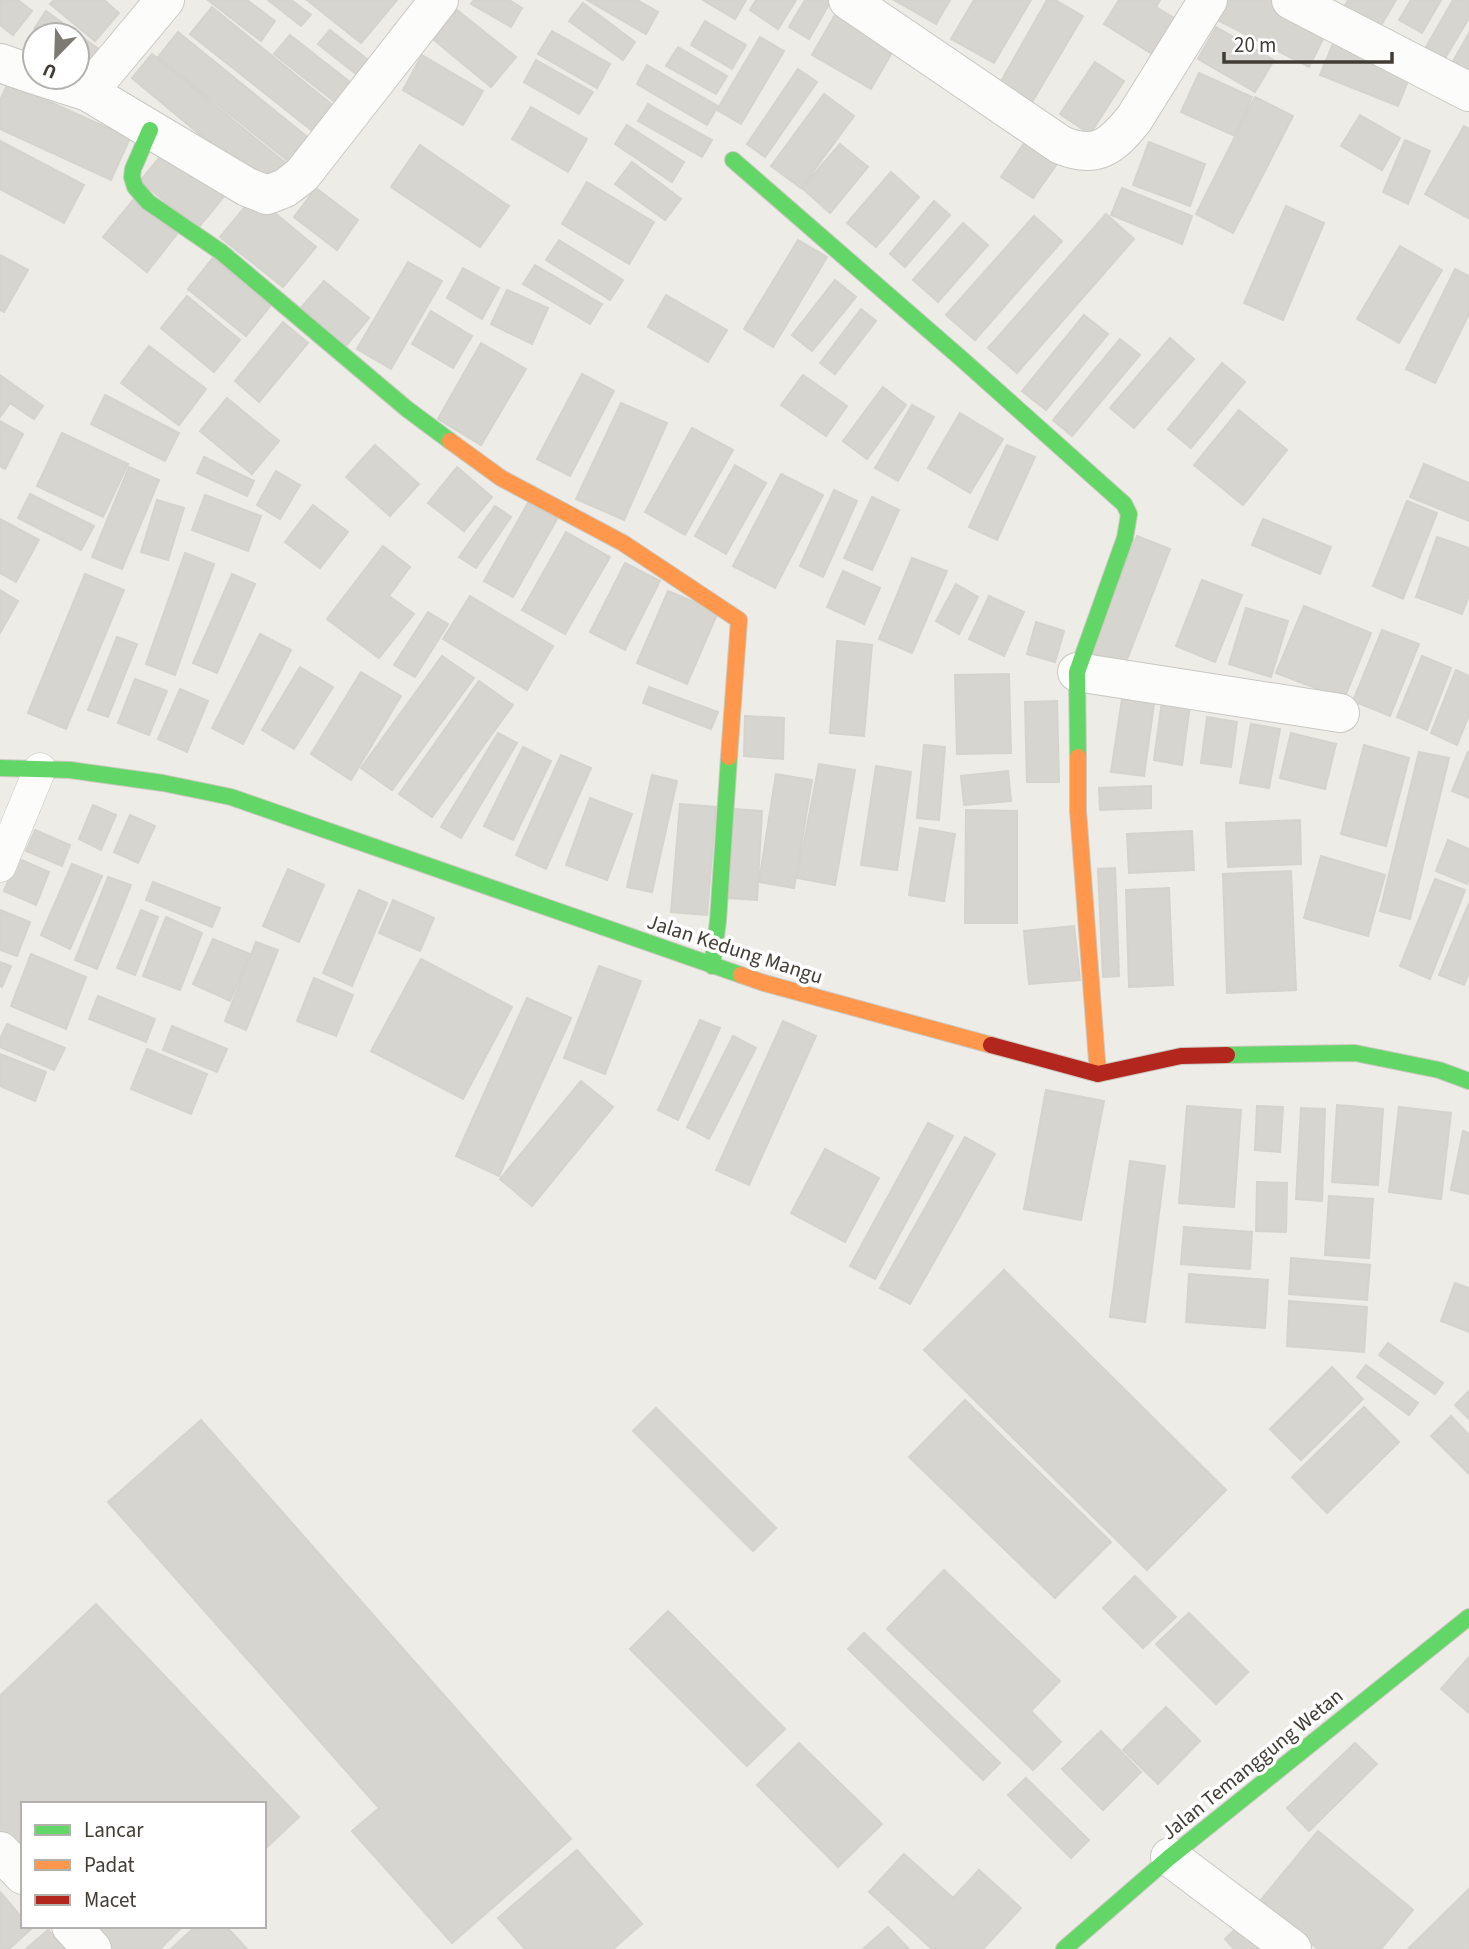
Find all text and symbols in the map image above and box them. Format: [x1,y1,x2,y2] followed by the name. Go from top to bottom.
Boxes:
[21,21,91,91] north arrow
[1224,21,1392,65] scale bar
[1234,30,1276,60] text: 20 m
[39,55,61,85] text: U
[643,906,827,992] street label: Jalan Kedung Mangu
[1155,1681,1349,1847] street label: Jalan Temanggung Wetan
[21,1802,266,1928] legend
[84,1815,144,1845] text: Lancar
[84,1850,135,1880] text: Padat
[84,1885,136,1915] text: Macet

